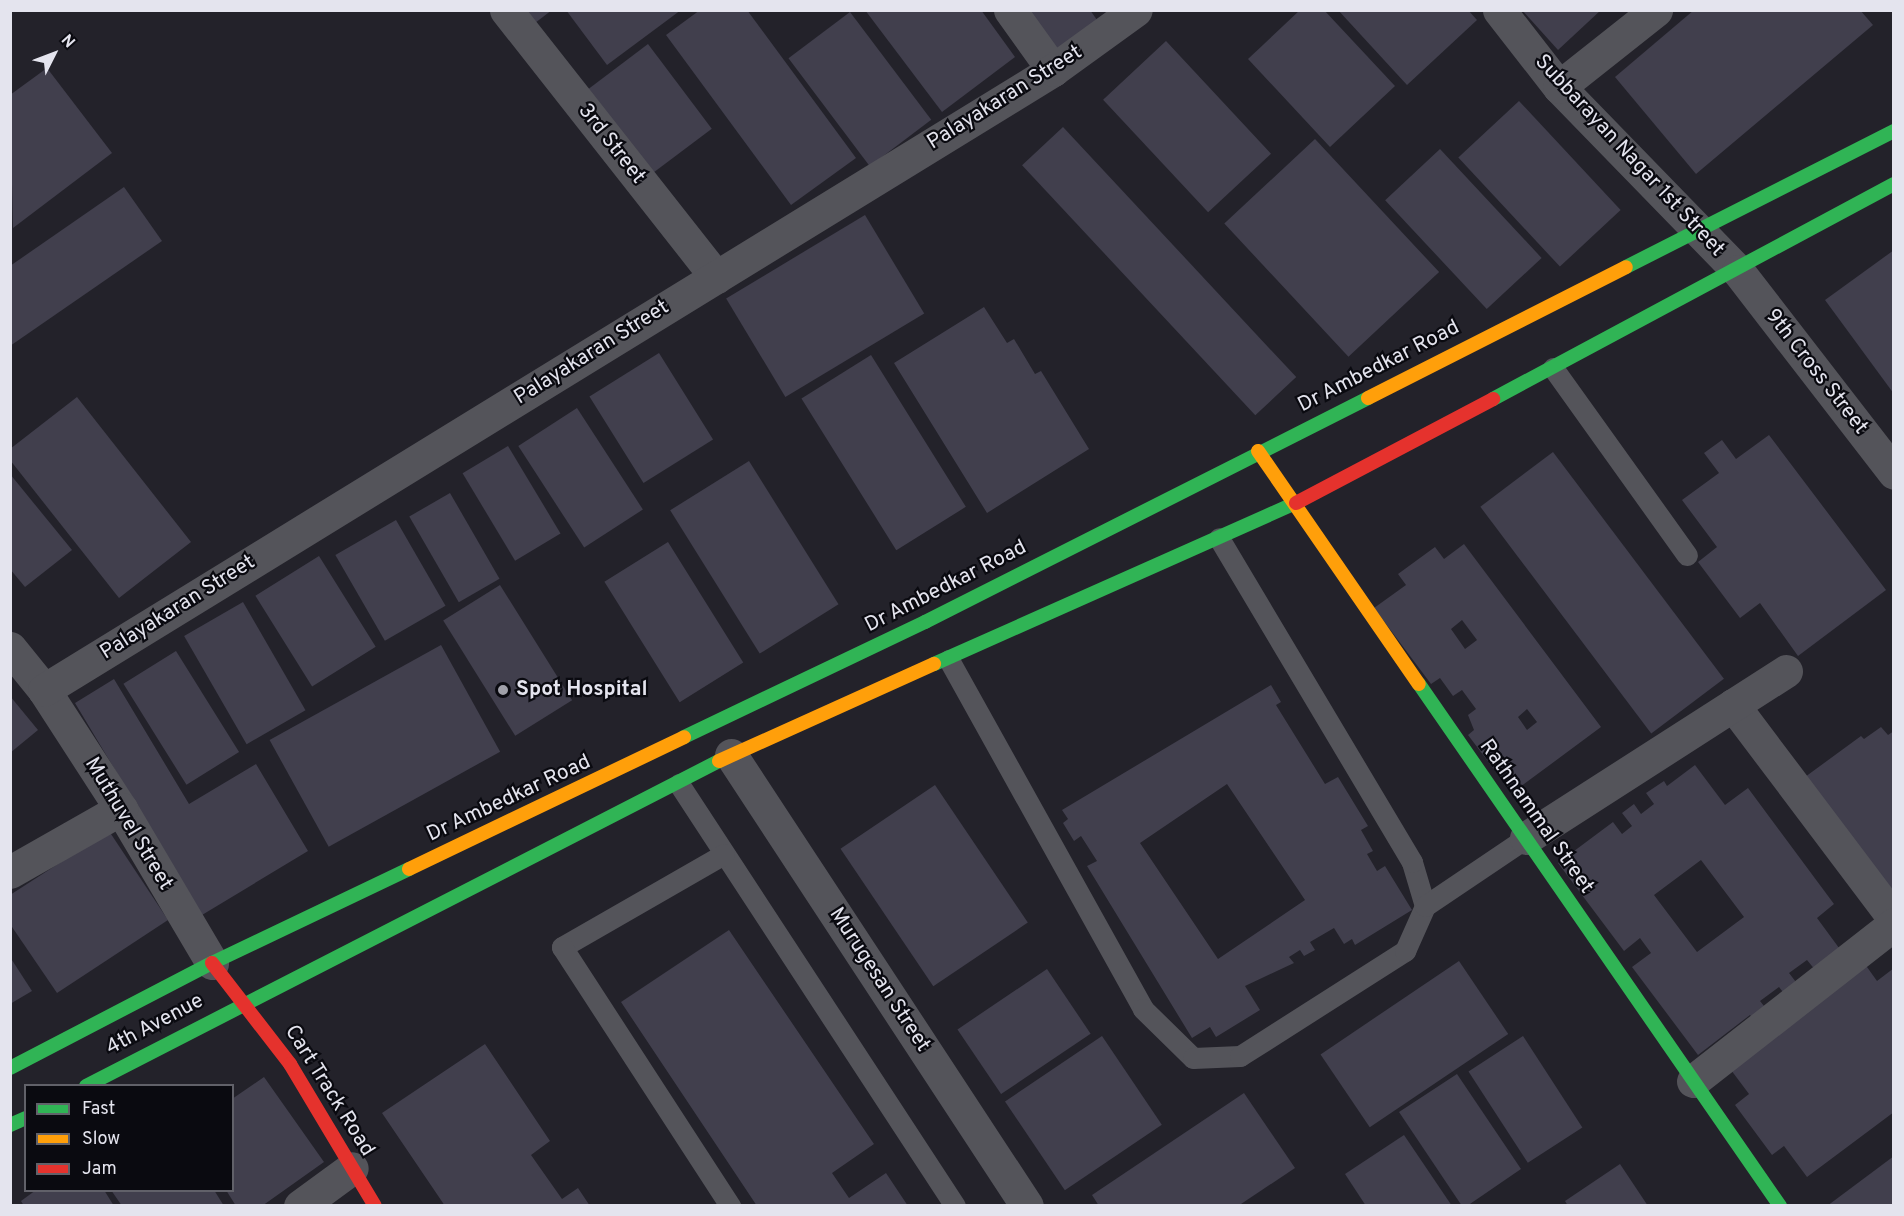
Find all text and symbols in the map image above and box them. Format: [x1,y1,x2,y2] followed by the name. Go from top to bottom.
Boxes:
[24,24,84,84] north arrow
[56,31,79,53] text: N
[923,40,1087,156] street label: Palayakaran Street
[1529,50,1729,262] street label: Subbarayan Nagar 1st Street
[572,99,650,189] street label: 3rd Street
[510,295,674,411] street label: Palayakaran Street
[1759,304,1873,440] street label: 9th Cross Street
[1294,315,1464,419] street label: Dr Ambedkar Road
[861,535,1031,639] street label: Dr Ambedkar Road
[96,550,260,666] street label: Palayakaran Street
[516,677,648,703] place label: Spot Hospital
[494,681,512,699] marker: Spot Hospital
[1473,735,1599,899] street label: Rathnammal Street
[423,750,595,848] street label: Dr Ambedkar Road
[79,753,177,895] street label: Muthuvel Street
[823,903,935,1057] street label: Murugesan Street
[102,989,208,1061] street label: 4th Avenue
[278,1020,380,1162] street label: Cart Track Road
[24,1084,234,1192] legend
[82,1098,115,1121] text: Fast
[82,1128,120,1151] text: Slow
[82,1158,117,1181] text: Jam

